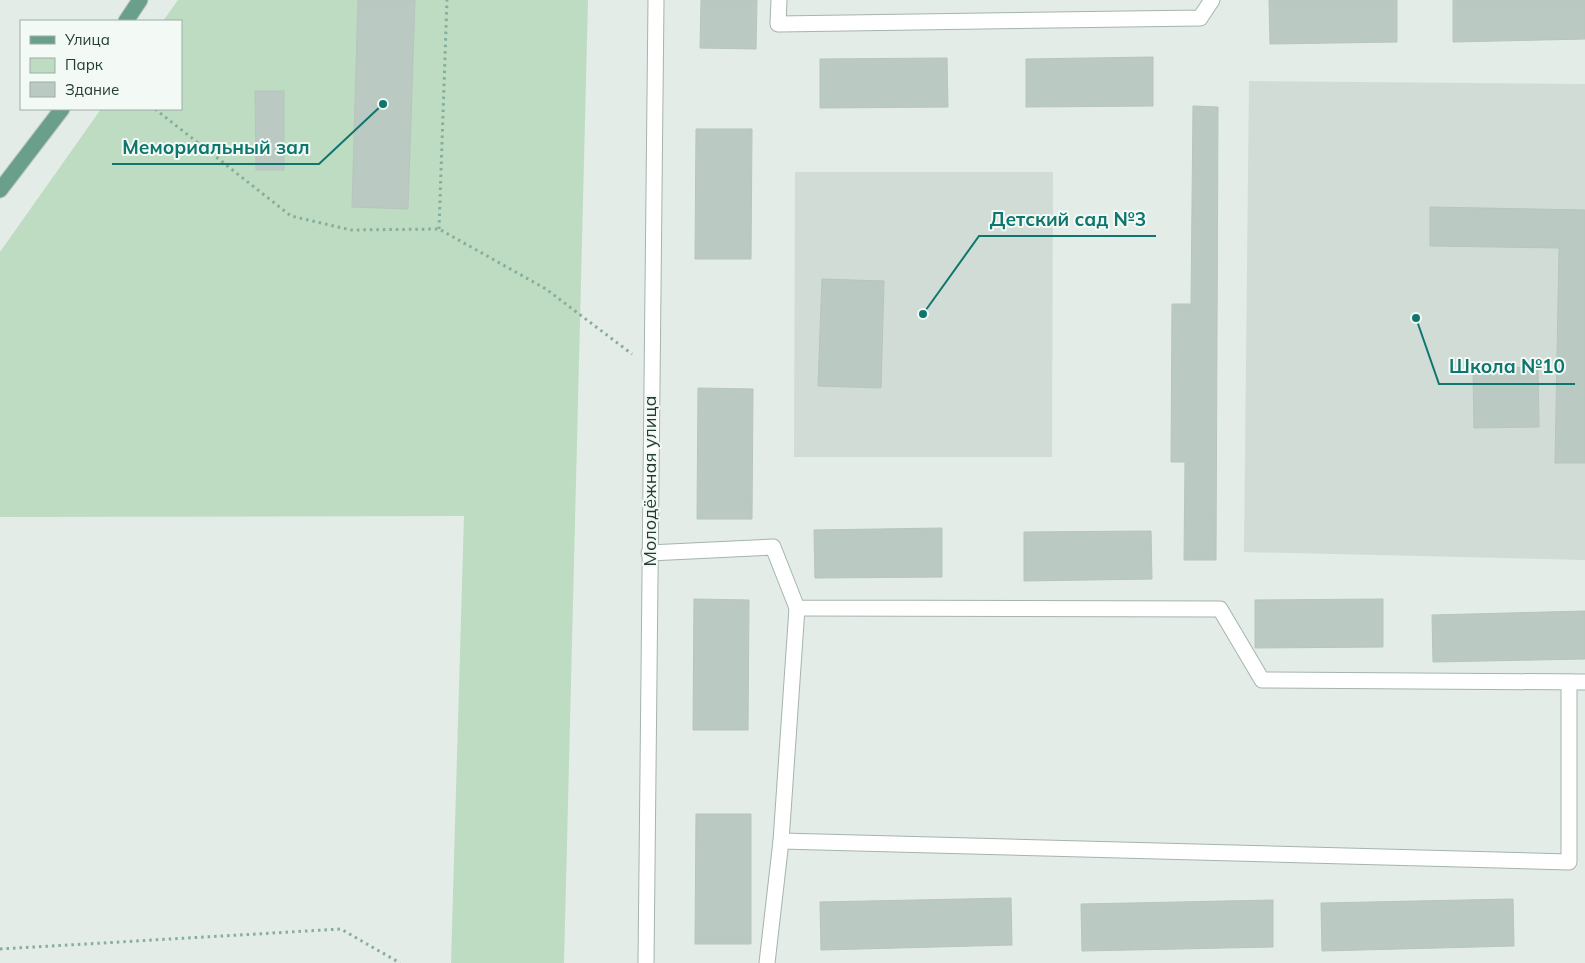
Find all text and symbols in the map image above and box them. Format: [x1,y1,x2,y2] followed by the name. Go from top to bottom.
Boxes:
[20,20,182,110] legend
[64,30,110,49] text: Улица
[65,55,104,74] text: Парк
[65,80,119,99] text: Здание
[112,130,319,164] callout: Мемориальный зал
[122,135,310,159] text: Мемориальный зал
[979,202,1156,236] callout: Детский сад №3
[990,207,1146,231] text: Детский сад №3
[1439,350,1575,384] callout: Школа №10
[1449,354,1565,378] text: Школа №10
[638,396,661,566] street label: Молодёжная улица

